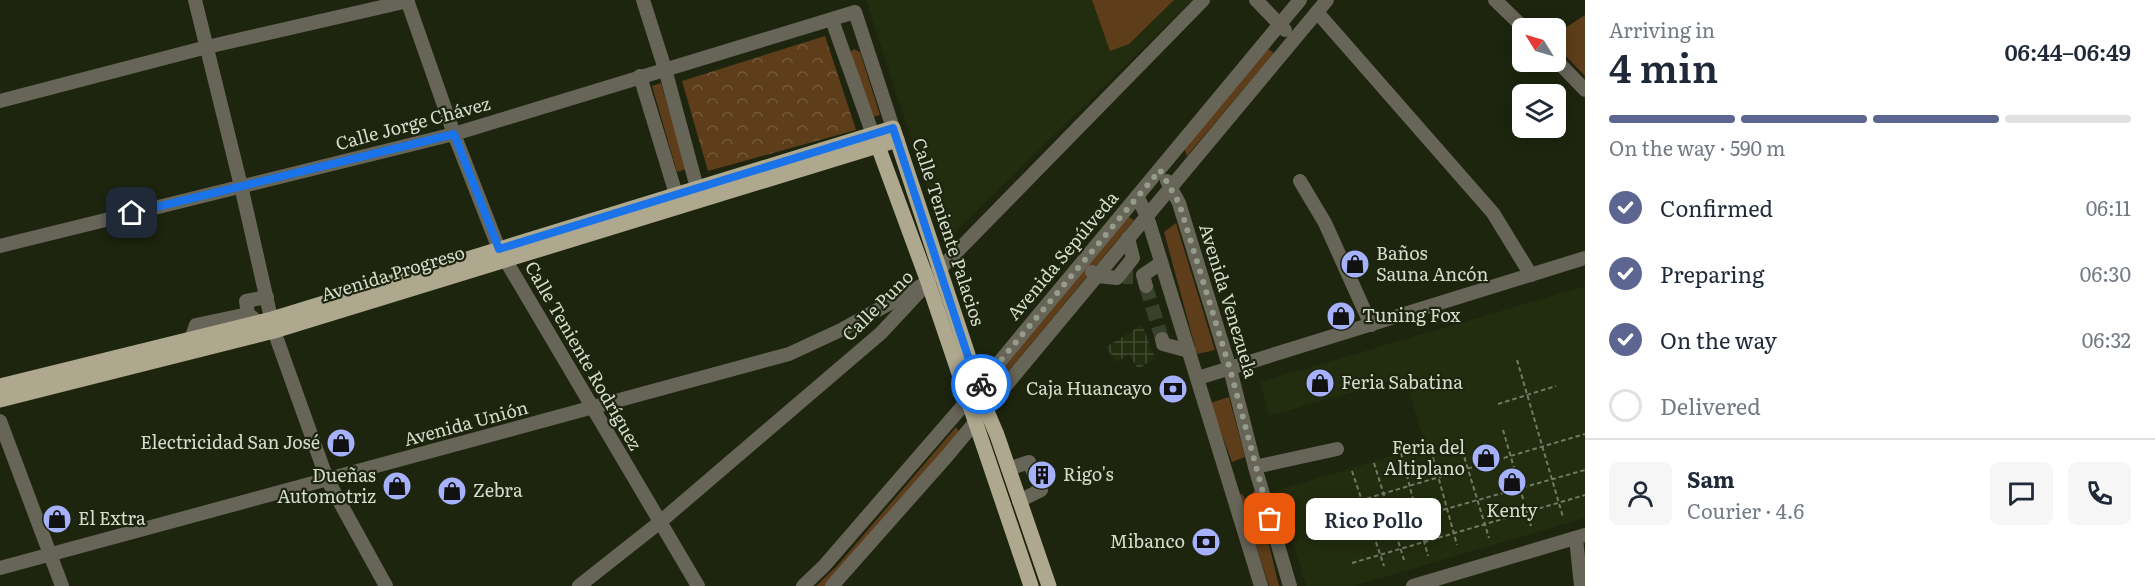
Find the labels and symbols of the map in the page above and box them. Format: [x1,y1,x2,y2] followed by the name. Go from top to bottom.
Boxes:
[1512,18,1566,72] north arrow
[332,89,493,156] street label: Calle Jorge Chávez
[906,134,993,329] street label: Calle Teniente Palacios
[1000,184,1124,325] street label: Avenida Sepúlveda
[106,187,157,238] pin
[1193,220,1266,381] street label: Avenida Venezuela
[317,238,468,307] street label: Avenida Progreso
[1376,239,1488,287] place label: Baños Sauna Ancón
[1339,248,1371,280] shop icon: Baños Sauna Ancón
[519,256,650,455] street label: Calle Teniente Rodríguez
[835,263,919,347] street label: Calle Puno
[1325,300,1357,332] shop icon: Tuning Fox
[1362,301,1461,328] place label: Tuning Fox
[951,354,1011,414] courier
[1304,367,1336,399] shop icon: Feria Sabatina
[1341,368,1463,395] place label: Feria Sabatina
[1157,373,1189,405] bank icon: Caja Huancayo
[1026,374,1152,401] place label: Caja Huancayo
[400,393,531,452] street label: Avenida Unión
[325,427,357,459] shop icon: Electricidad San José
[140,428,320,455] place label: Electricidad San José
[1384,433,1465,481] place label: Feria del Altiplano
[1470,442,1502,474] shop icon: Feria del Altiplano
[1026,459,1058,491] building icon: Rigo's
[1063,460,1114,487] place label: Rigo's
[277,461,376,509] place label: Dueñas Automotriz
[1496,466,1528,498] shop icon: Kenty
[381,470,413,502] shop icon: Dueñas Automotriz
[436,475,468,507] shop icon: Zebra
[473,476,523,503] place label: Zebra
[1244,493,1295,544] pin
[1486,496,1538,523] place label: Kenty
[1306,498,1441,540] callout: Rico Pollo
[41,503,73,535] shop icon: El Extra
[78,504,146,531] place label: El Extra
[1190,526,1222,558] bank icon: Mibanco
[1110,527,1185,554] place label: Mibanco

